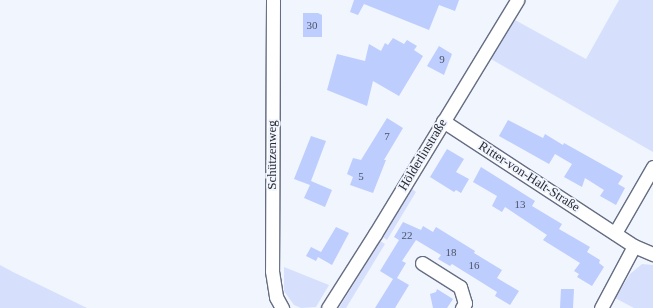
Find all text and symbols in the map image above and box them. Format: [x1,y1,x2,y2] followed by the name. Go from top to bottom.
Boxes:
[306,18,318,32] house number: 30
[439,52,445,66] house number: 9
[395,116,451,194] street label: Hölderlinstraße
[264,120,280,190] street label: Schützenweg
[384,129,390,143] house number: 7
[476,138,582,216] street label: Ritter-von-Halt-Straße
[358,169,364,183] house number: 5
[514,197,526,211] house number: 13
[402,228,412,242] house number: 22
[446,245,456,259] house number: 18
[468,258,480,272] house number: 16

